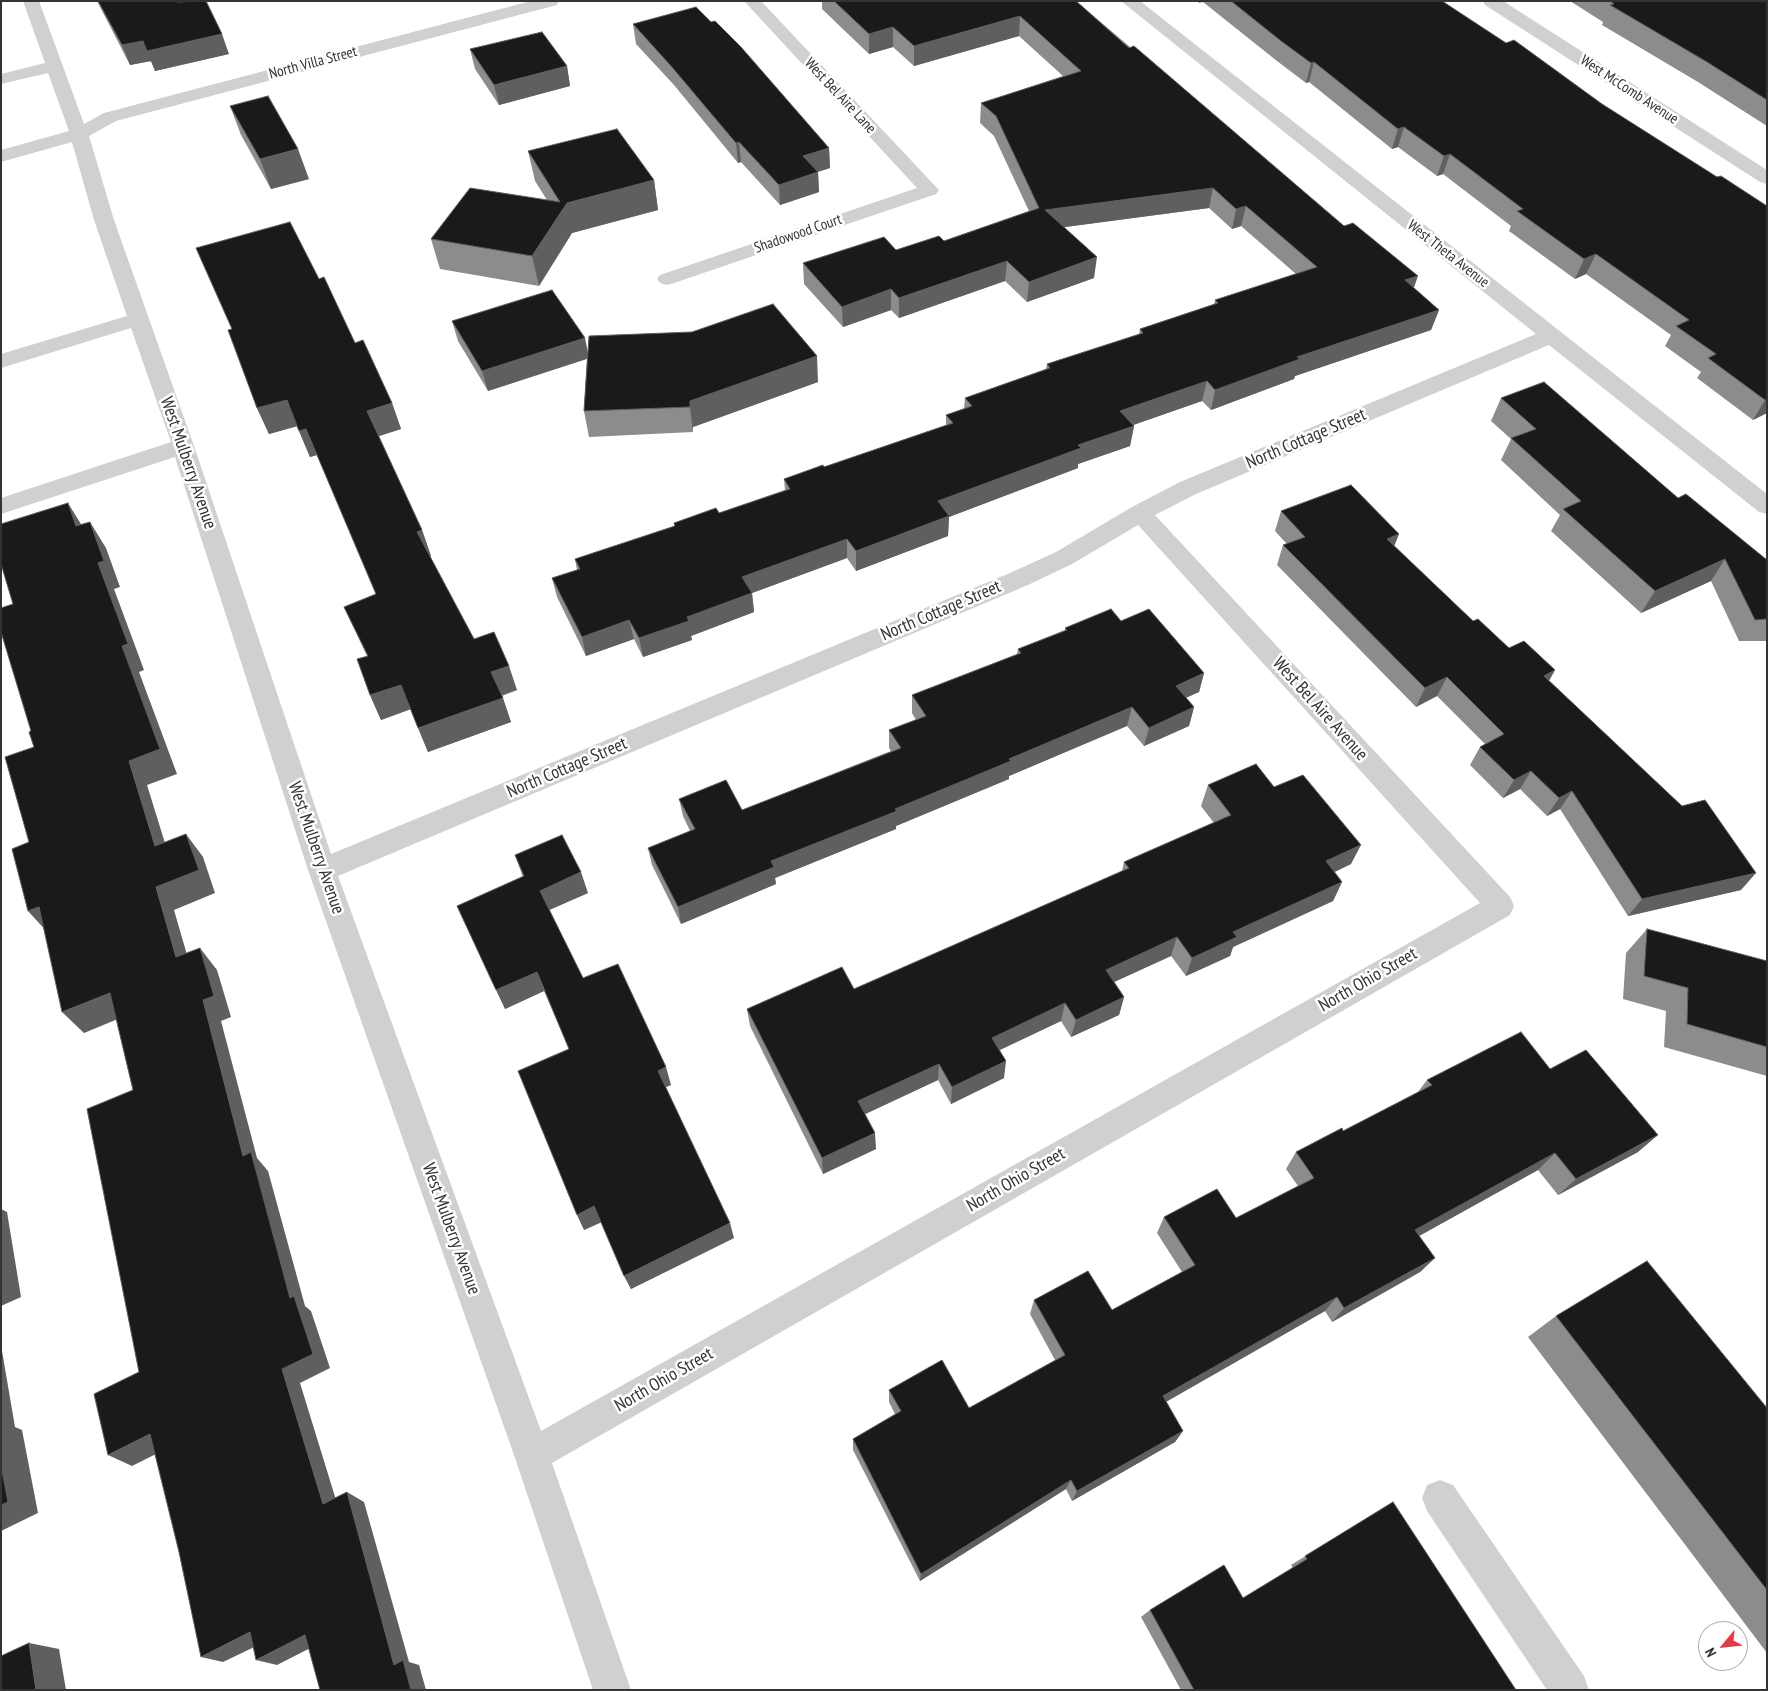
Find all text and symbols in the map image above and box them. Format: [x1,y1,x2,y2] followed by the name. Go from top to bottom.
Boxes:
[267,43,359,83] street label: North Villa Street
[1577,52,1681,128] street label: West McComb Avenue
[800,55,880,137] street label: West Bel Aire Lane
[752,211,844,257] street label: Shadowood Court
[1404,216,1492,292] street label: West Theta Avenue
[155,394,221,532] street label: West Mulberry Avenue
[1243,404,1369,474] street label: North Cottage Street
[878,576,1004,646] street label: North Cottage Street
[1268,653,1372,765] street label: West Bel Aire Avenue
[504,733,630,803] street label: North Cottage Street
[283,779,349,917] street label: West Mulberry Avenue
[1315,943,1421,1017] street label: North Ohio Street
[963,1143,1069,1217] street label: North Ohio Street
[417,1160,485,1298] street label: West Mulberry Avenue
[611,1343,717,1417] street label: North Ohio Street
[1698,1621,1748,1671] north arrow
[1701,1645,1720,1660] text: N

